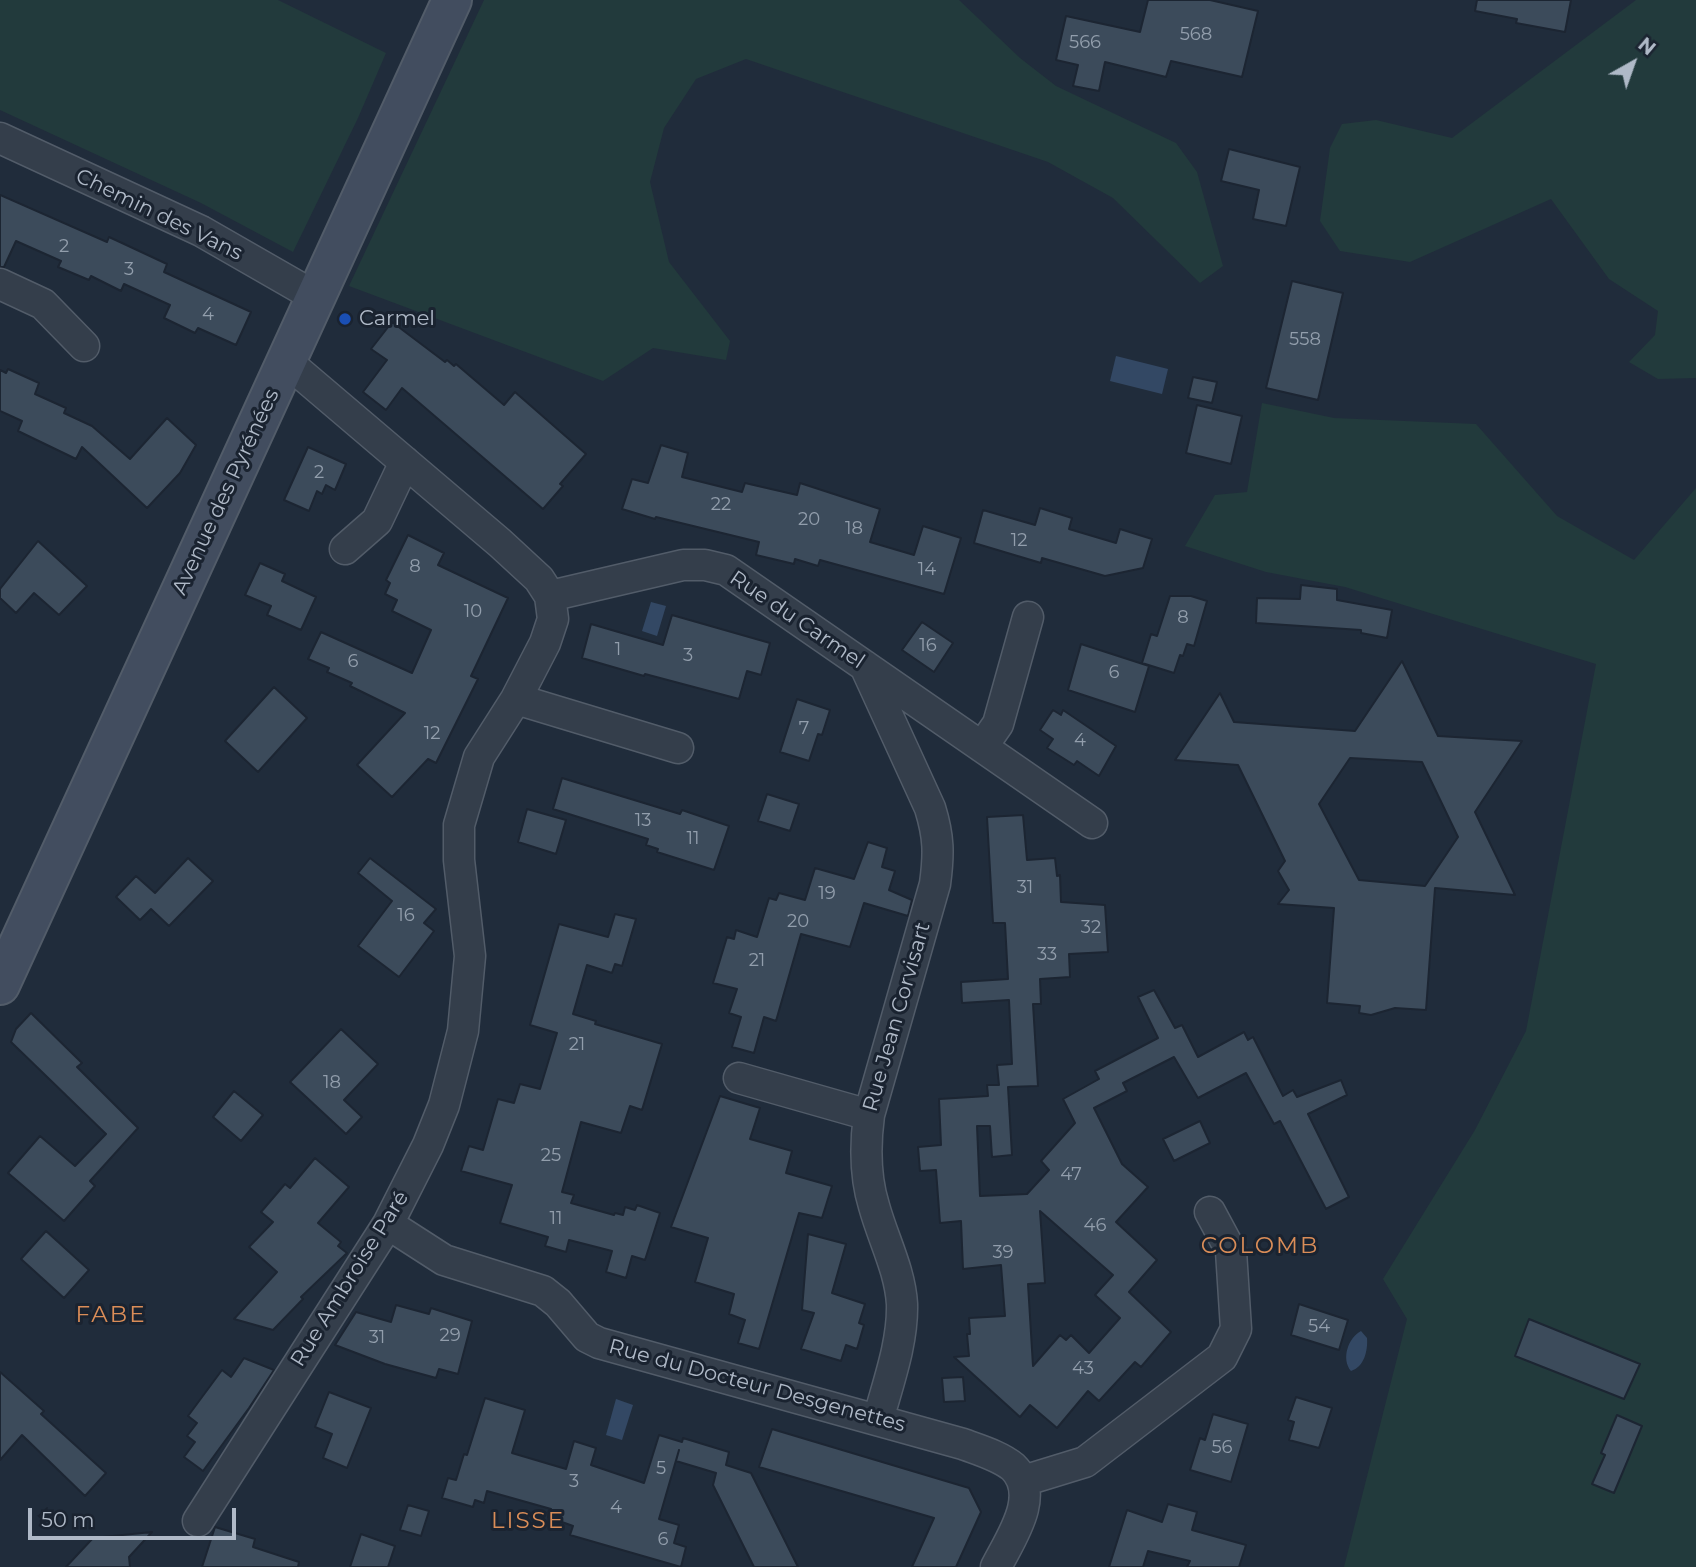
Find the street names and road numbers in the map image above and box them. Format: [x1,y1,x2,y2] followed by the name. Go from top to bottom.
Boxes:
[72,164,246,266] street label: Chemin des Vans
[167,385,285,599] street label: Avenue des Pyrénées
[725,566,869,674] street label: Rue du Carmel
[858,919,936,1115] street label: Rue Jean Corvisart
[286,1186,414,1372] street label: Rue Ambroise Paré
[606,1334,908,1438] street label: Rue du Docteur Desgenettes

